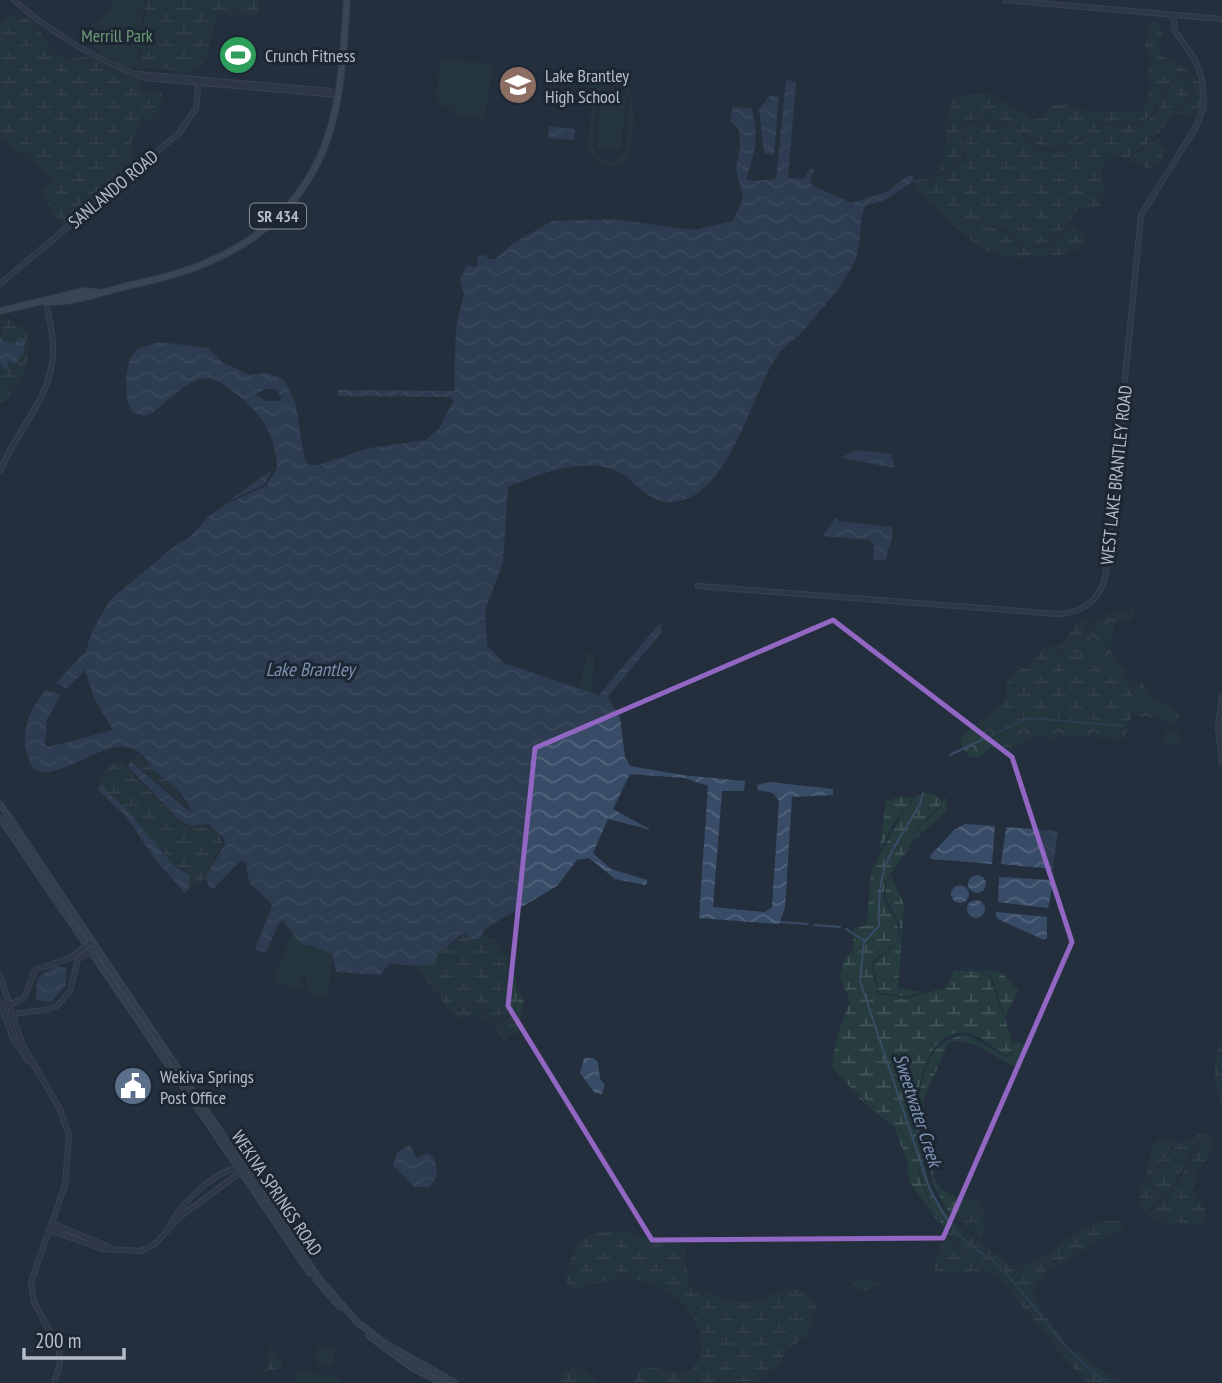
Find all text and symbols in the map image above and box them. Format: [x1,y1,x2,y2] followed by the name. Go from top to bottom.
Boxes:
[81,24,153,47] park label: Merrill Park
[217,34,259,76] sports icon: Crunch Fitness
[265,44,356,67] place label: Crunch Fitness
[497,64,539,106] school or university icon: Lake Brantley High School
[545,64,629,108] place label: Lake Brantley High School
[63,145,163,233] street label: SANLANDO ROAD
[250,204,306,229] road number: SR 434
[1095,384,1137,566] street label: WEST LAKE BRANTLEY ROAD
[266,657,357,681] water label: Lake Brantley
[888,1050,948,1172] water label: Sweetwater Creek
[112,1065,154,1107] public building icon: Wekiva Springs Post Office
[160,1065,254,1109] place label: Wekiva Springs Post Office
[226,1126,328,1260] street label: WEKIVA SPRINGS ROAD
[24,1316,124,1360] scale bar
[35,1327,81,1354] text: 200 m

